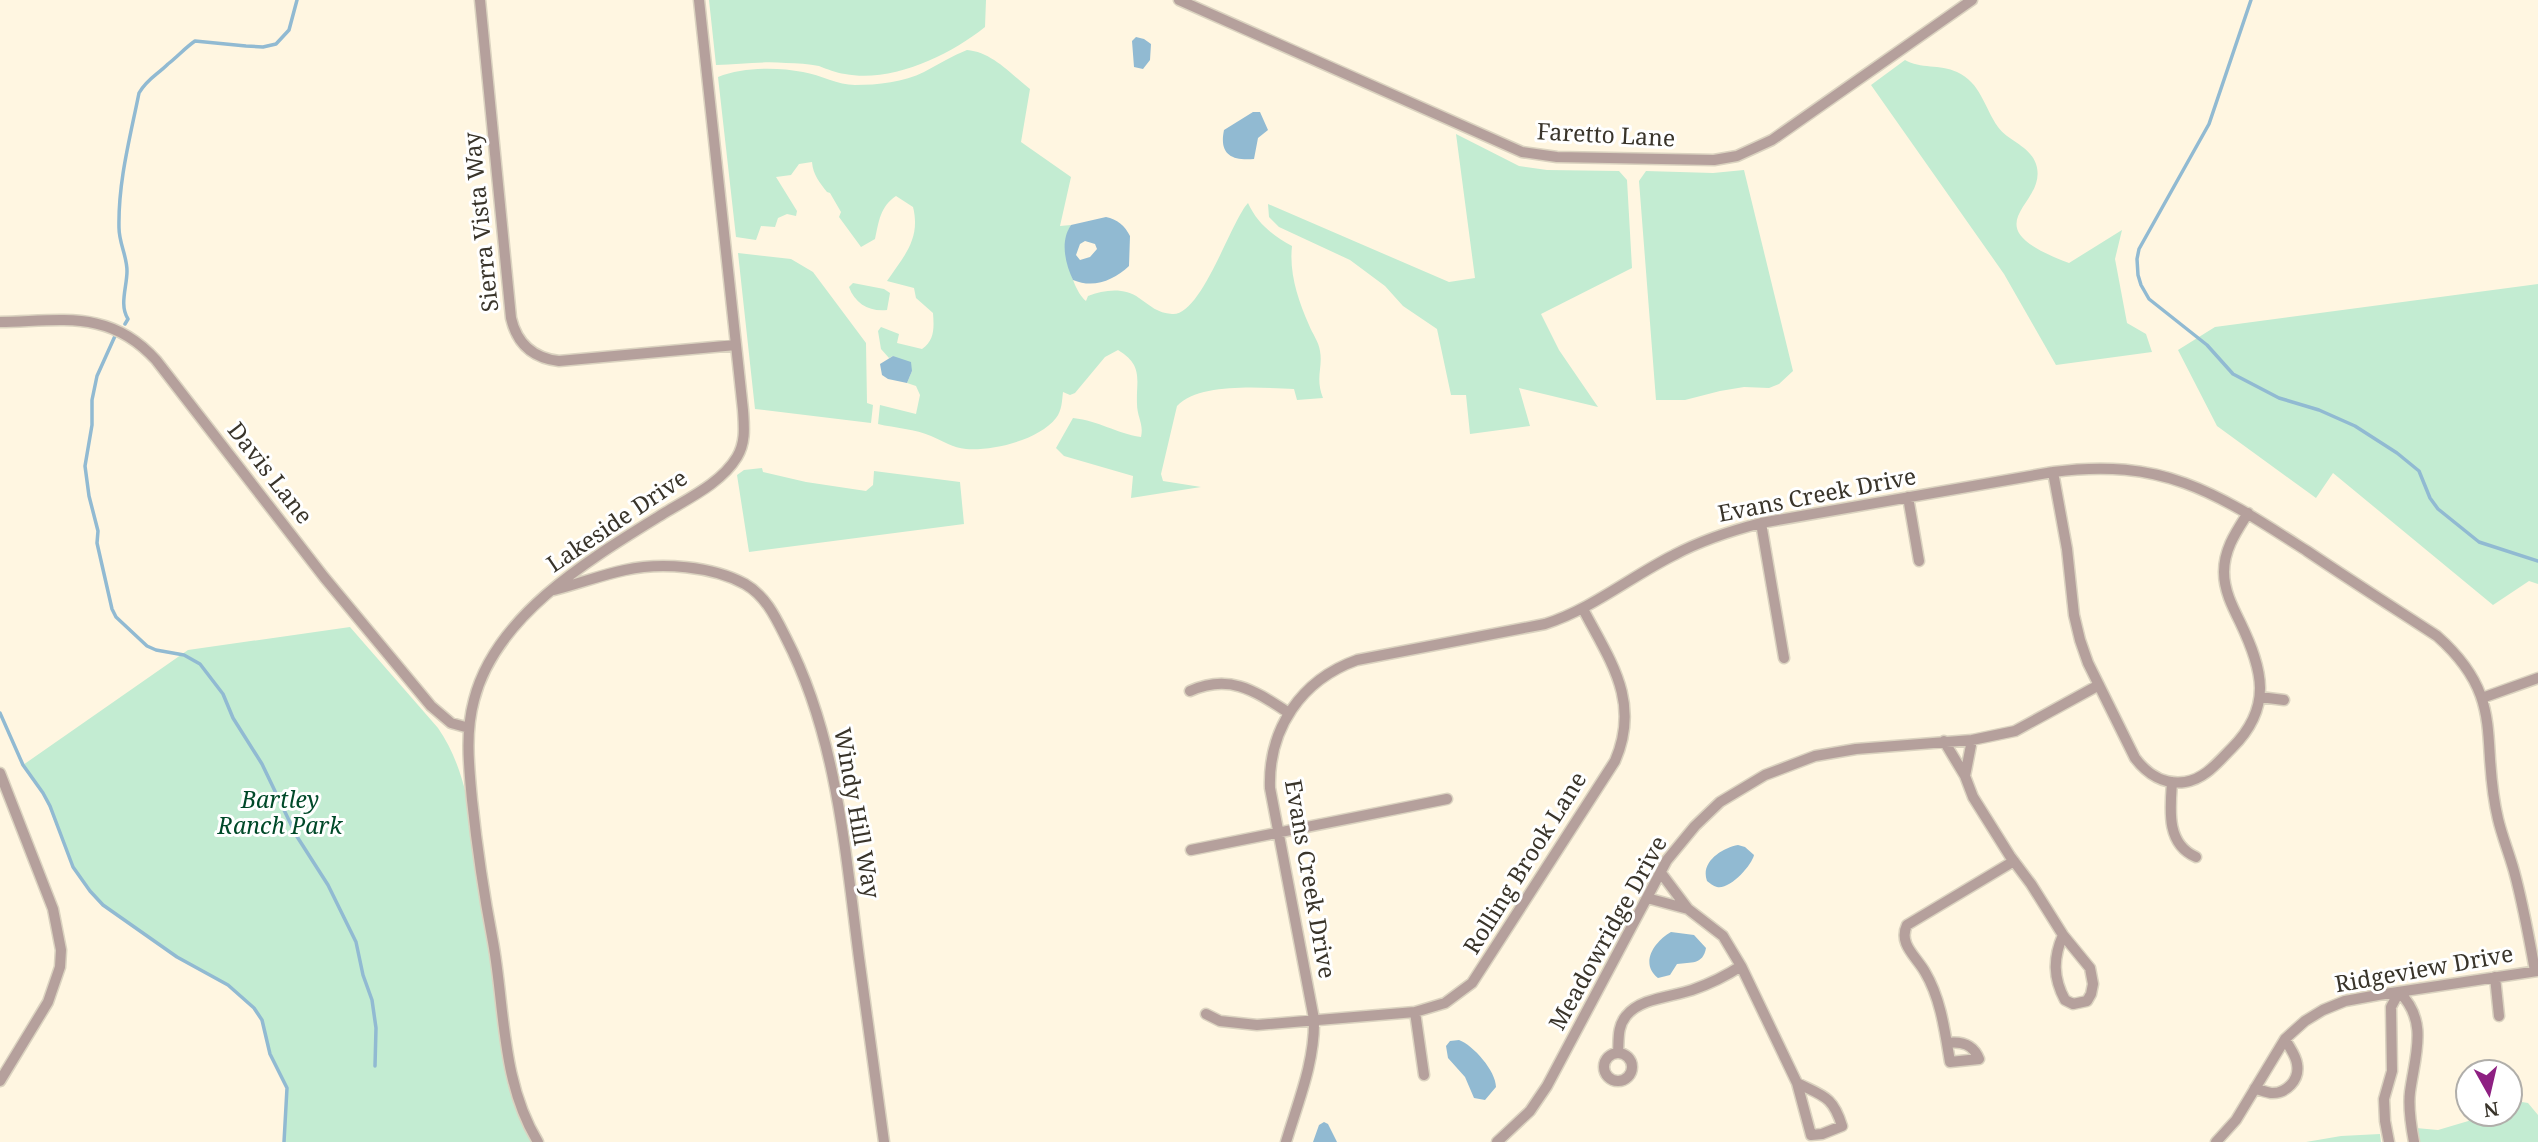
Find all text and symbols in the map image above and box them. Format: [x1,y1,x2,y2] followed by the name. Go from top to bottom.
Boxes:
[1536,114,1676,154] street label: Faretto Lane
[455,131,505,314] street label: Sierra Vista Way
[221,415,321,530] street label: Davis Lane
[1715,459,1919,529] street label: Evans Creek Drive
[540,461,693,579] street label: Lakeside Drive
[827,725,889,901] street label: Windy Hill Way
[1455,765,1593,960] street label: Rolling Brook Lane
[1278,777,1344,981] street label: Evans Creek Drive
[217,783,343,841] park label: Bartley Ranch Park
[1540,830,1674,1035] street label: Meadowridge Drive
[2332,937,2516,999] street label: Ridgeview Drive
[2454,1058,2524,1128] north arrow
[2482,1096,2501,1124] text: N

